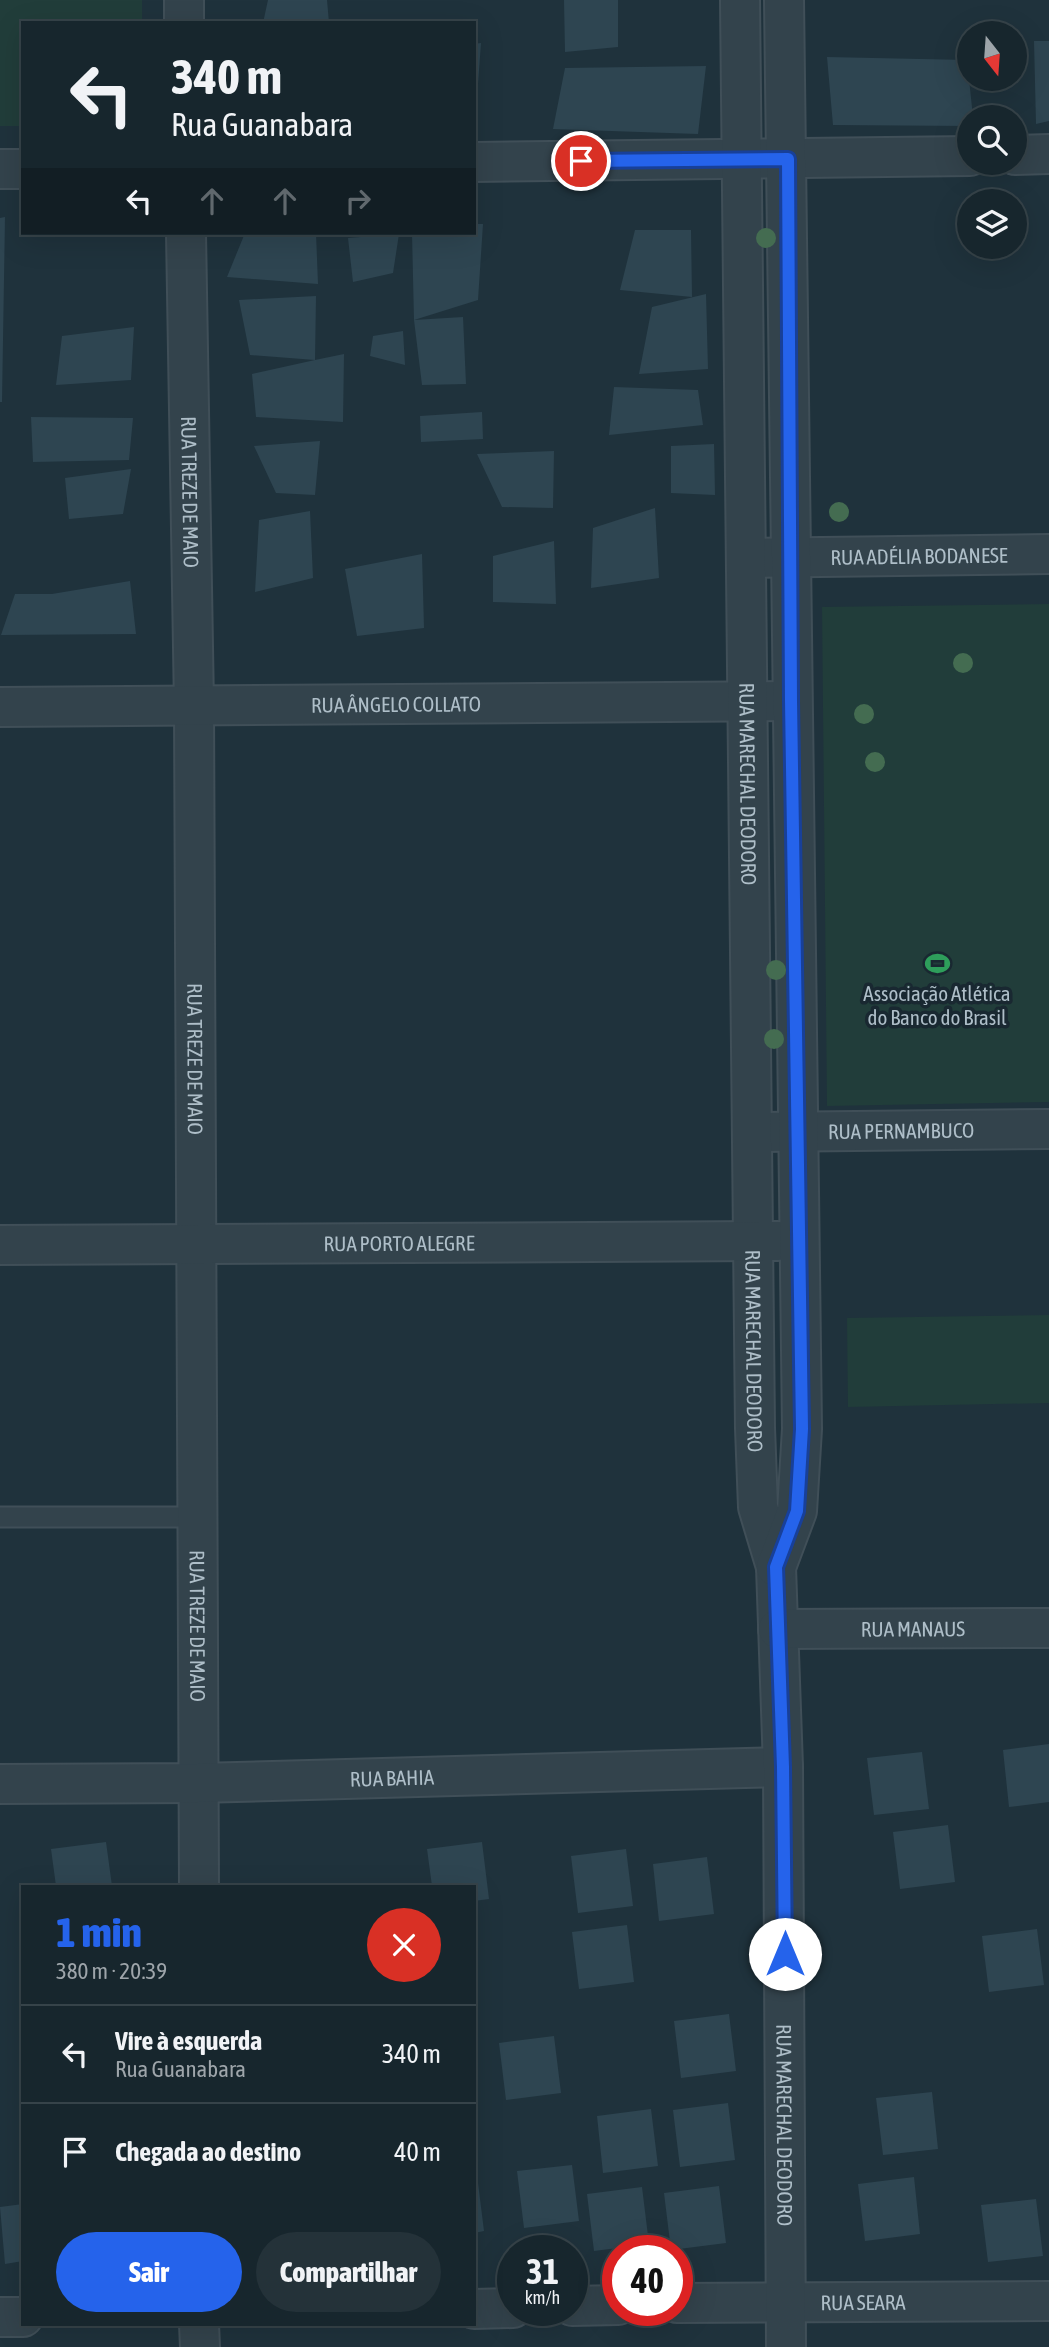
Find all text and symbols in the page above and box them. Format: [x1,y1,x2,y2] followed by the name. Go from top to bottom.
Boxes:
[957,21,1027,91] north arrow
[957,21,1027,259] map controls
[171,48,282,104] text: 340 m
[56,49,147,140] icon: left
[957,105,1027,175] button: search
[171,106,353,143] text: Rua Guanabara
[551,131,611,191] pin
[562,142,600,180] icon: arrive
[120,182,158,220] icon: left
[193,182,231,220] icon: ahead
[266,182,304,220] icon: ahead
[339,182,377,220] icon: right
[957,189,1027,259] button: layers
[177,416,204,568] street label: RUA TREZE DE MAIO
[830,543,1008,569] street label: RUA ADÉLIA BODANESE
[735,683,761,885] street label: RUA MARECHAL DEODORO
[311,691,481,717] street label: RUA ÂNGELO COLLATO
[923,950,951,978] sports icon: Associação Atlética do Banco do Brasil
[863,981,1011,1029] place label: Associação Atlética do Banco do Brasil
[183,983,208,1135] street label: RUA TREZE DE MAIO
[828,1118,974,1143] street label: RUA PERNAMBUCO
[323,1231,475,1255] street label: RUA PORTO ALEGRE
[741,1250,768,1453] street label: RUA MARECHAL DEODORO
[186,1550,210,1702] street label: RUA TREZE DE MAIO
[861,1616,965,1641] street label: RUA MANAUS
[350,1765,435,1791] street label: RUA BAHIA
[56,1908,142,1956] text: 1 min
[367,1908,441,1982] button: close
[748,1917,822,1991] position arrow
[56,1958,167,1984] text: 380 m · 20:39
[772,2024,797,2226] street label: RUA MARECHAL DEODORO
[115,2026,262,2056] text: Vire à esquerda
[56,2035,94,2073] icon: left
[382,2039,441,2069] text: 340 m
[115,2056,246,2082] text: Rua Guanabara
[56,2133,94,2171] icon: arrive
[115,2137,301,2167] text: Chegada ao destino
[394,2137,441,2167] text: 40 m
[56,2232,242,2312] button: Sair
[256,2232,441,2312] button: Compartilhar
[602,2235,693,2326] speed limit sign: 40
[526,2251,559,2291] text: 31
[525,2287,560,2308] text: km/h
[820,2290,906,2314] street label: RUA SEARA

